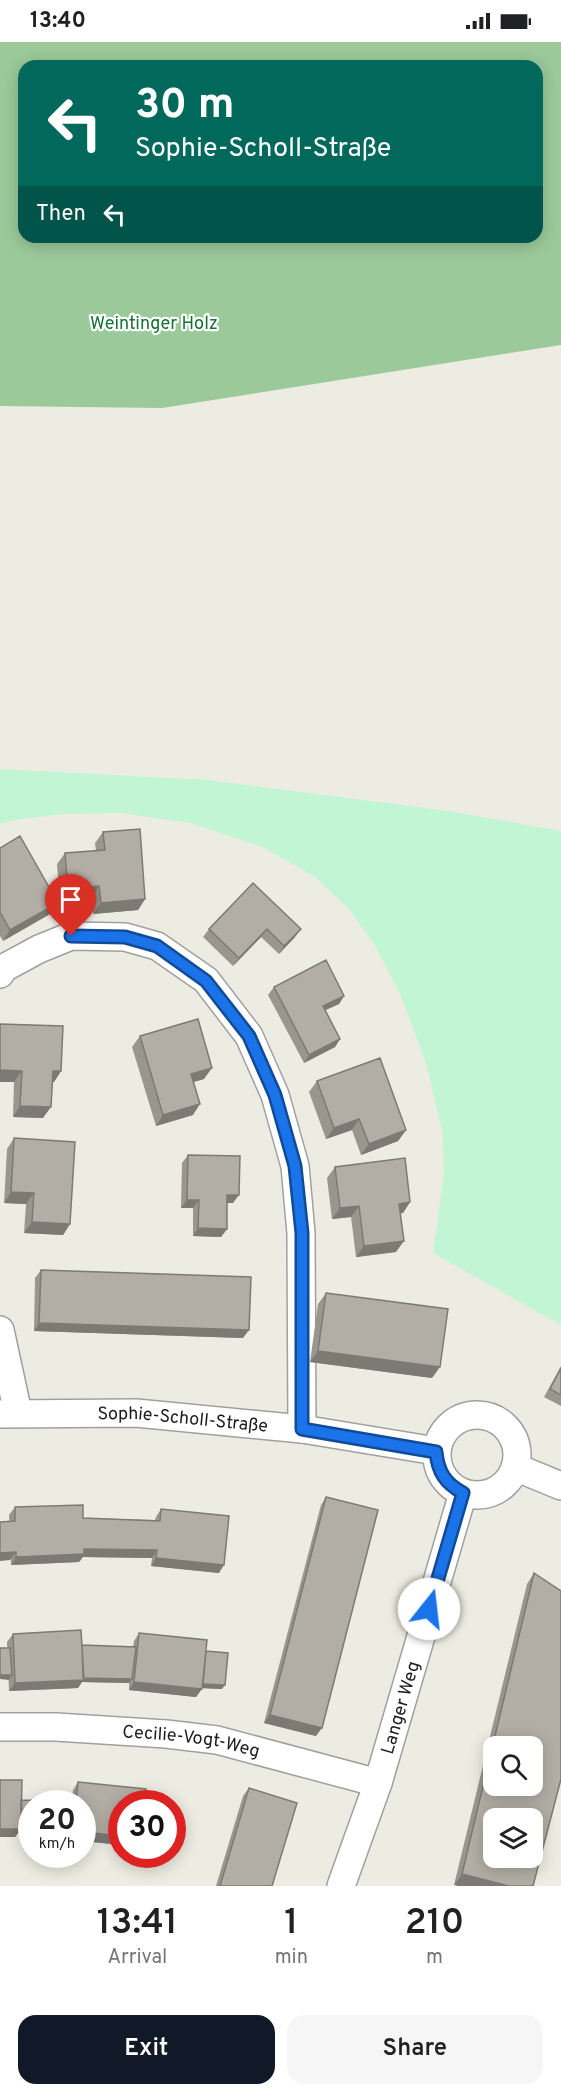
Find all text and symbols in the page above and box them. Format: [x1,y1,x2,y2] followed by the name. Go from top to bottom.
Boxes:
[30,8,86,35] text: 13:40
[135,80,234,133] text: 30 m
[36,84,114,162] icon: left
[135,132,391,166] text: Sophie-Scholl-Straße
[98,198,131,231] icon: left
[36,201,86,228] text: Then
[90,313,218,336] park label: Weintinger Holz
[45,874,96,936] pin
[54,883,87,916] icon: arrive
[97,1403,269,1439] street label: Sophie-Scholl-Straße
[397,1577,461,1641] position arrow
[377,1659,426,1757] street label: Langer Weg
[121,1721,262,1764] street label: Cecilie-Vogt-Weg
[483,1736,543,1868] map controls
[483,1736,543,1796] button: search
[108,1790,186,1868] speed limit sign: 30
[38,1803,76,1840] text: 20
[483,1808,543,1868] button: layers
[39,1835,75,1854] text: km/h
[97,1901,178,1947] text: 13:41
[284,1901,298,1947] text: 1
[405,1901,464,1947] text: 210
[108,1945,167,1971] text: Arrival
[275,1945,308,1971] text: min
[426,1945,443,1971] text: m
[18,2015,275,2084] button: Exit
[287,2015,543,2084] button: Share

